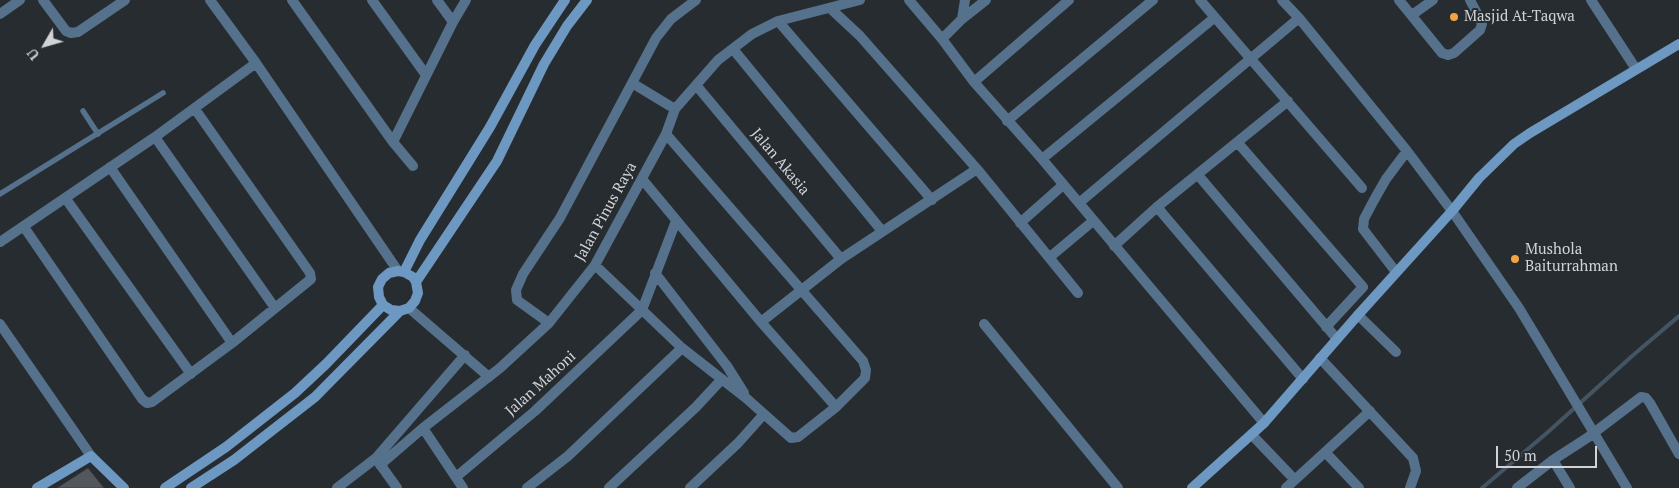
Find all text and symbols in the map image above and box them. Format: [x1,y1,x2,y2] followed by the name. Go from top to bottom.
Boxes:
[1464,8,1575,26] place label: Masjid At-Taqwa
[1448,11,1460,23] marker: Masjid At-Taqwa
[20,20,70,70] north arrow
[22,45,43,64] text: U
[747,125,813,199] street label: Jalan Akasia
[571,159,641,265] street label: Jalan Pinus Raya
[1525,241,1618,276] place label: Mushola Baiturrahman
[1509,253,1521,265] marker: Mushola Baiturrahman
[502,348,580,420] street label: Jalan Mahoni
[1499,436,1600,468] scale bar
[1504,445,1537,465] text: 50 m

